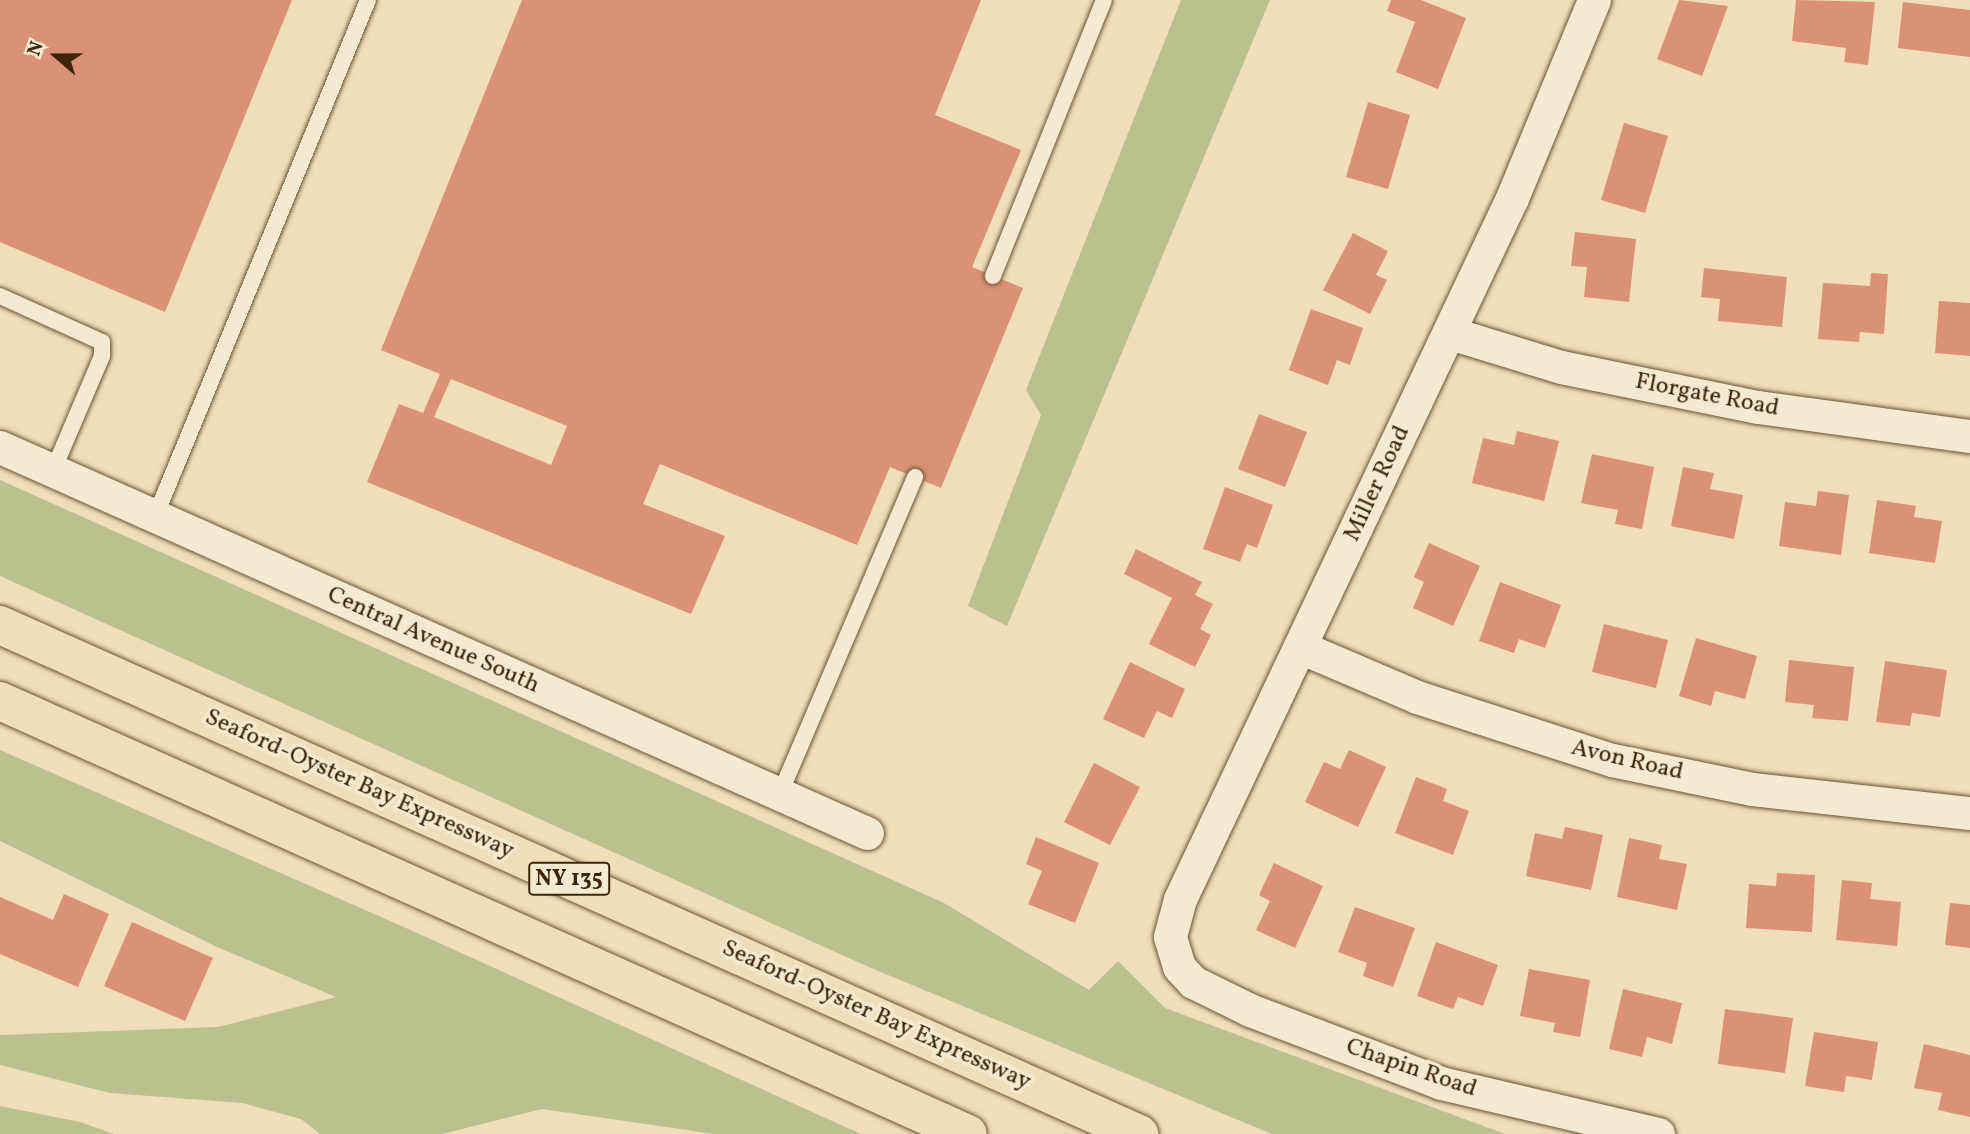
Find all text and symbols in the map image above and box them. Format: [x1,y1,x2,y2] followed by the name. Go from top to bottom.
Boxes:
[21,21,91,91] north arrow
[22,38,51,60] text: N
[1633,368,1781,424] street label: Florgate Road
[1339,422,1417,546] street label: Miller Road
[322,581,544,701] street label: Central Avenue South
[200,704,518,866] street label: Seaford-Oyster Bay Expressway
[1568,734,1686,788] street label: Avon Road
[527,860,611,898] road number: NY 135
[717,935,1035,1097] street label: Seaford-Oyster Bay Expressway
[1342,1033,1480,1105] street label: Chapin Road

